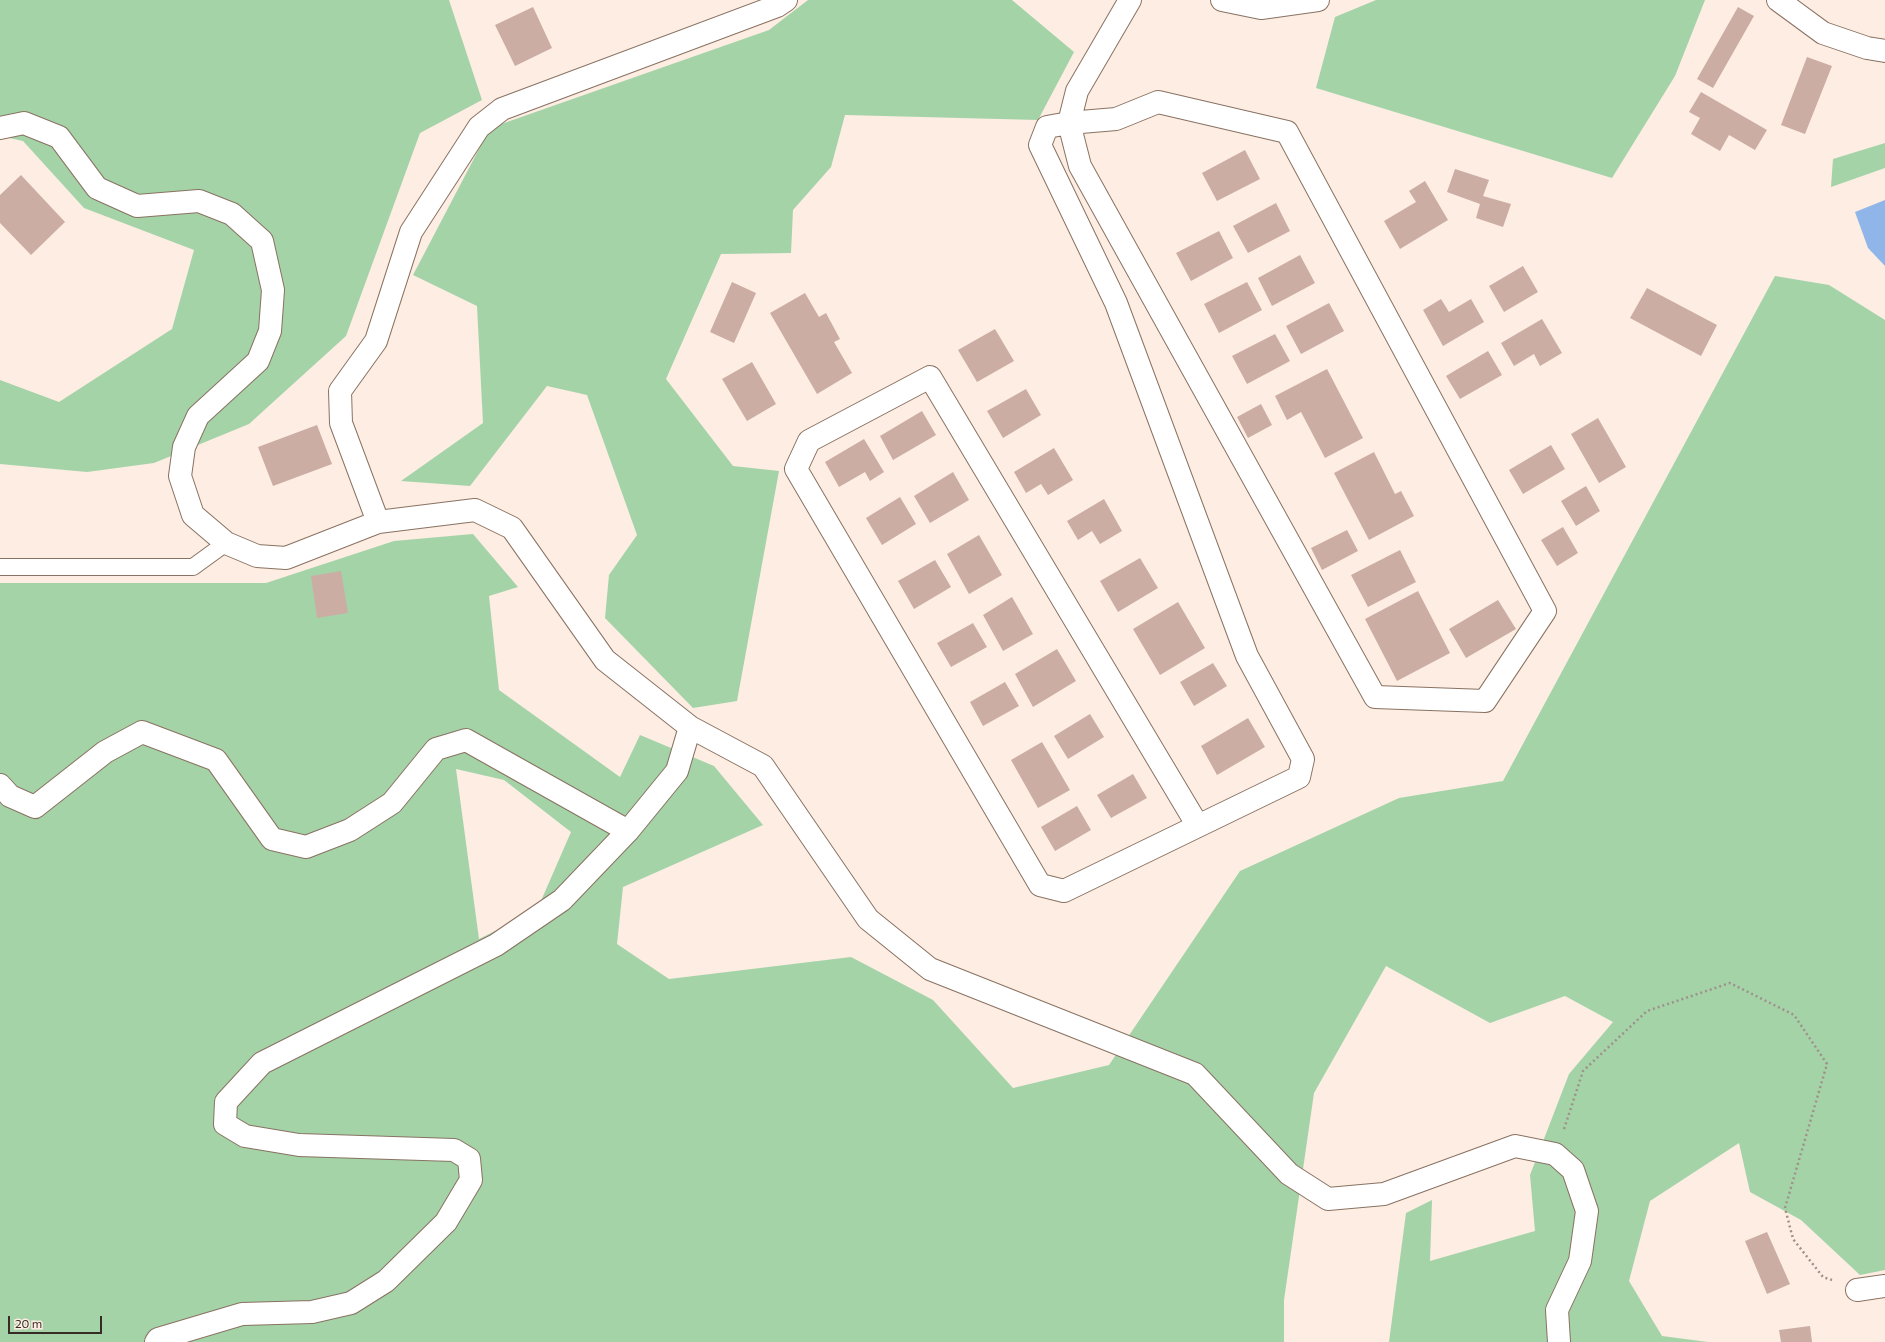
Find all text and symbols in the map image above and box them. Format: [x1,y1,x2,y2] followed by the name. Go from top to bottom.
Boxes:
[10,1308,104,1334] scale bar
[15,1316,42,1330] text: 20 m

